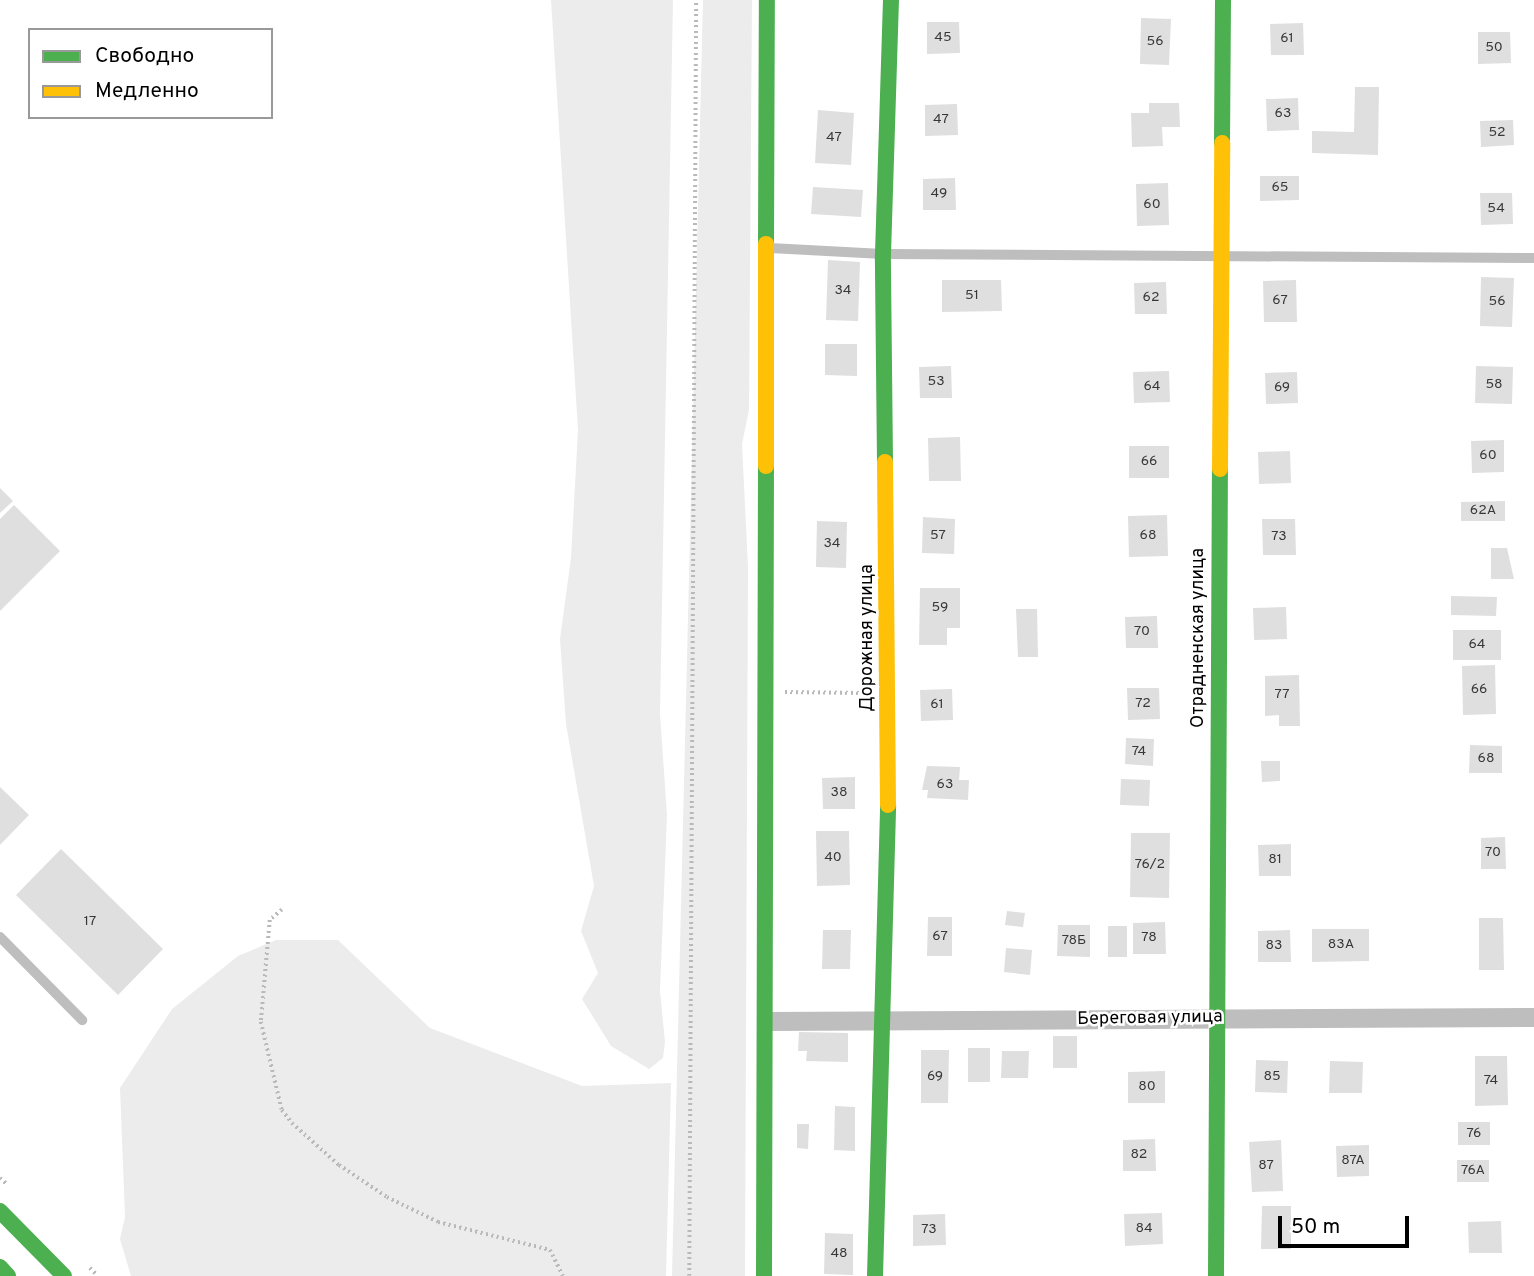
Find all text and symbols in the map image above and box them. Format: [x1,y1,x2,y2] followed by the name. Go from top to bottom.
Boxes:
[28,28,273,119] legend
[934,30,952,46] house number: 45
[1280,31,1294,47] house number: 61
[1146,34,1164,50] house number: 56
[1485,40,1503,56] house number: 50
[95,43,194,70] text: Свободно
[95,78,199,105] text: Медленно
[1275,106,1291,122] house number: 63
[933,112,949,128] house number: 47
[1488,125,1506,141] house number: 52
[826,130,842,146] house number: 47
[1271,180,1289,196] house number: 65
[931,186,947,202] house number: 49
[1143,197,1161,213] house number: 60
[1487,201,1505,217] house number: 54
[834,283,852,299] house number: 34
[965,288,979,304] house number: 51
[1143,290,1159,306] house number: 62
[1272,293,1288,309] house number: 67
[1488,294,1506,310] house number: 56
[927,374,945,390] house number: 53
[1485,377,1503,393] house number: 58
[1143,379,1161,395] house number: 64
[1274,380,1290,396] house number: 69
[1479,448,1497,464] house number: 60
[1141,454,1157,470] house number: 66
[1470,503,1496,519] house number: 62А
[930,528,946,544] house number: 57
[1140,528,1156,544] house number: 68
[1271,529,1287,545] house number: 73
[823,536,841,552] house number: 34
[1188,548,1210,728] street label: Отрадненская улица
[857,564,879,712] street label: Дорожная улица
[932,600,948,616] house number: 59
[1134,624,1150,640] house number: 70
[1468,637,1486,653] house number: 64
[1471,682,1487,698] house number: 66
[1274,687,1290,703] house number: 77
[1135,696,1151,712] house number: 72
[930,697,944,713] house number: 61
[1132,744,1146,760] house number: 74
[1478,751,1494,767] house number: 68
[937,777,953,793] house number: 63
[831,785,847,801] house number: 38
[1485,845,1501,861] house number: 70
[824,850,842,866] house number: 40
[1268,852,1282,868] house number: 81
[1135,857,1165,873] house number: 76/2
[84,914,96,930] house number: 17
[932,929,948,945] house number: 67
[1141,930,1157,946] house number: 78
[1062,933,1086,949] house number: 78Б
[1328,937,1354,953] house number: 83А
[1266,938,1282,954] house number: 83
[1077,1007,1223,1031] street label: Береговая улица
[927,1069,943,1085] house number: 69
[1263,1069,1281,1085] house number: 85
[1484,1073,1498,1089] house number: 74
[1138,1079,1156,1095] house number: 80
[1467,1126,1481,1142] house number: 76
[1131,1147,1147,1163] house number: 82
[1341,1153,1365,1169] house number: 87А
[1258,1158,1274,1174] house number: 87
[1461,1163,1485,1179] house number: 76А
[1282,1202,1413,1246] scale bar
[1291,1214,1340,1241] text: 50 m
[1135,1221,1153,1237] house number: 84
[921,1222,937,1238] house number: 73
[830,1246,848,1262] house number: 48

